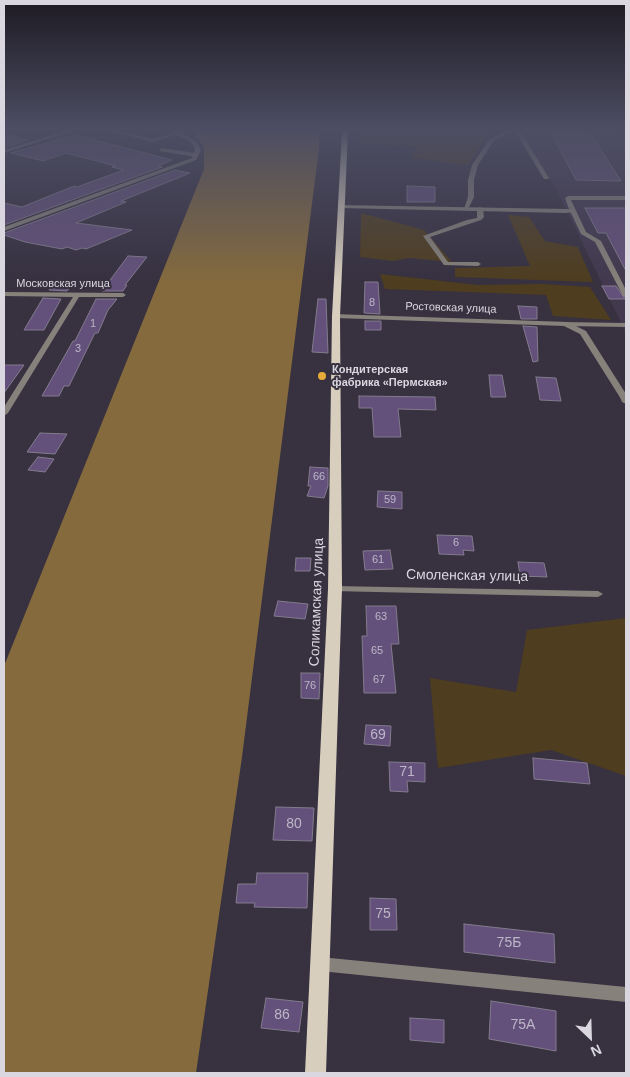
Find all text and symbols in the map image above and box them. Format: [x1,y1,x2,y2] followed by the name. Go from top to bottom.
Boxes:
[16,277,110,291] street label: Московская улица
[369,296,375,310] house number: 8
[405,300,497,316] street label: Ростовская улица
[90,317,96,331] house number: 1
[75,342,81,356] house number: 3
[332,363,448,389] place label: Кондитерская фабрика «Пермская»
[316,370,328,382] marker: Кондитерская фабрика «Пермская»
[313,470,325,484] house number: 66
[384,493,396,507] house number: 59
[453,536,459,550] house number: 6
[306,537,328,667] street label: Соликамская улица
[372,553,384,567] house number: 61
[406,567,528,585] street label: Смоленская улица
[375,610,387,624] house number: 63
[371,644,383,658] house number: 65
[373,673,385,687] house number: 67
[304,679,316,693] house number: 76
[370,727,386,743] house number: 69
[399,764,415,780] house number: 71
[286,816,302,832] house number: 80
[375,906,391,922] house number: 75
[497,935,521,951] house number: 75Б
[274,1007,290,1023] house number: 86
[565,1012,615,1062] north arrow
[511,1017,535,1033] house number: 75А
[588,1041,604,1060] text: N

